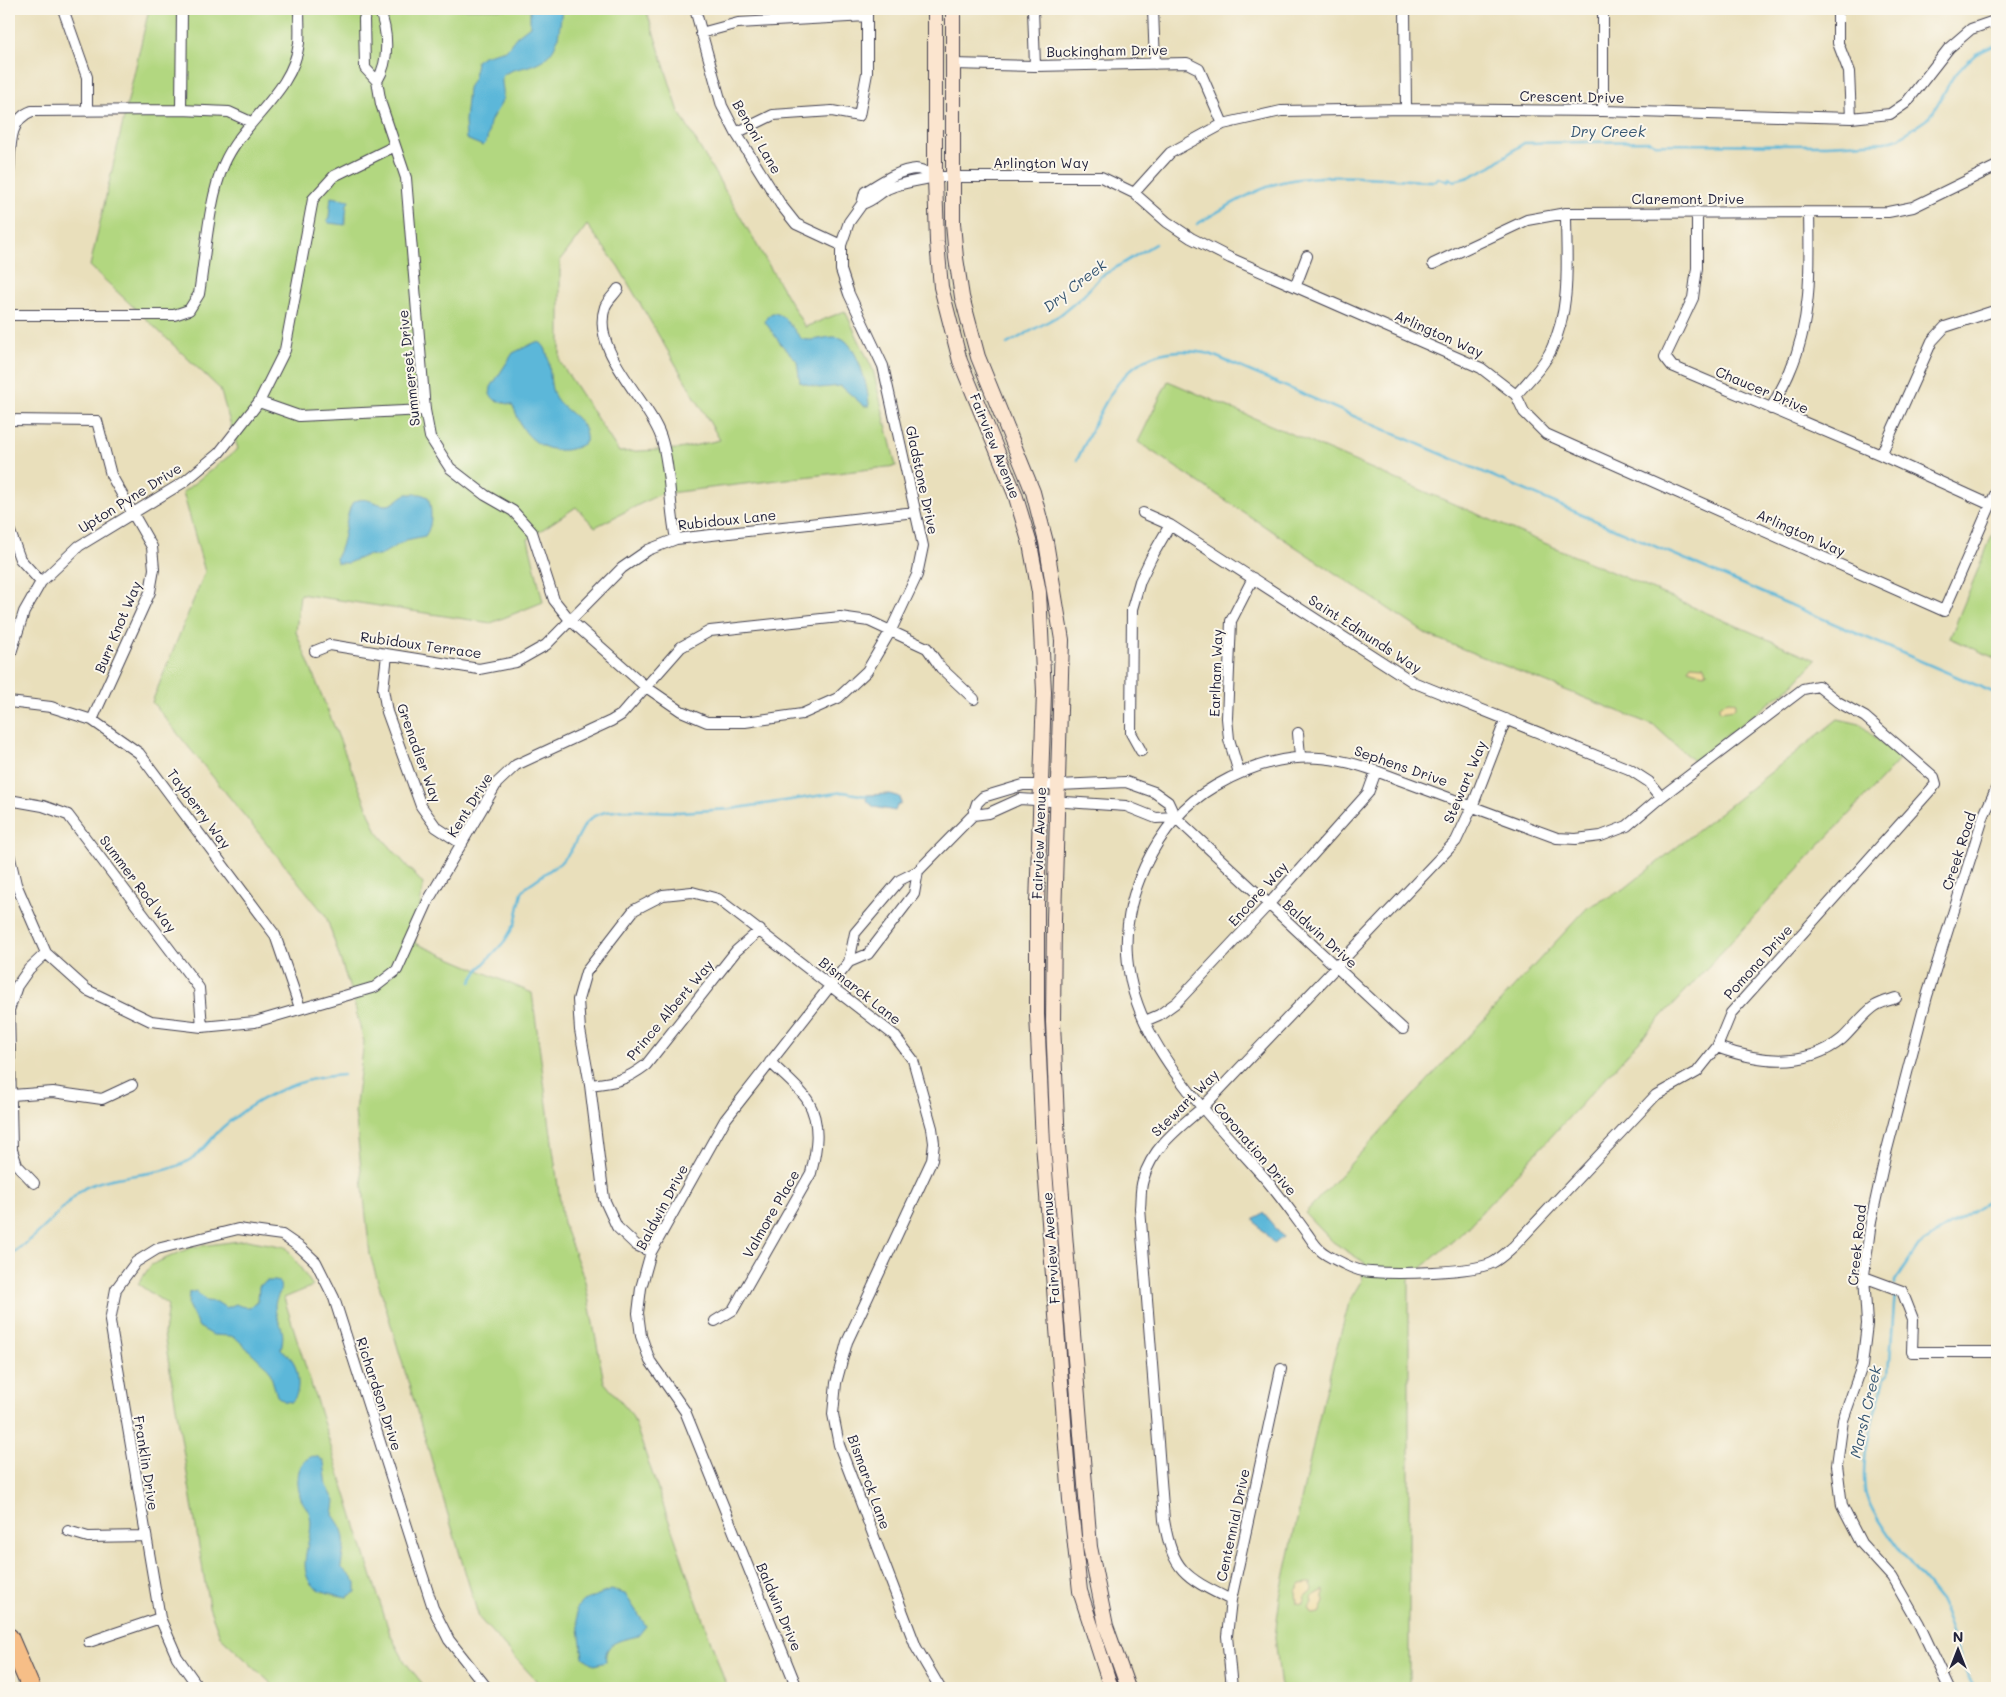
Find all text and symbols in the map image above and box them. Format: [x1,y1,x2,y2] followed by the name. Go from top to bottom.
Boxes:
[1046,40,1168,61] street label: Buckingham Drive
[1519,86,1625,107] street label: Crescent Drive
[729,96,786,177] street label: Benoni Lane
[1570,121,1647,141] water label: Dry Creek
[993,153,1089,172] street label: Arlington Way
[1632,189,1744,208] street label: Claremont Drive
[1039,254,1111,316] water label: Dry Creek
[1392,305,1487,362] street label: Arlington Way
[393,309,424,427] street label: Summerset Drive
[1713,361,1812,418] street label: Chaucer Drive
[966,390,1025,501] street label: Fairview Avenue
[902,424,943,536] street label: Gladstone Drive
[74,458,185,537] street label: Upton Pyne Drive
[1754,504,1849,561] street label: Arlington Way
[677,505,777,534] street label: Rubidoux Lane
[90,578,146,676] street label: Burr Knot Way
[1305,590,1425,677] street label: Saint Edmunds Way
[359,627,483,662] street label: Rubidoux Terrace
[1204,629,1227,717] street label: Earlham Way
[393,701,446,805] street label: Grenadier Way
[1439,737,1491,826] street label: Stewart Way
[1352,741,1450,790] street label: Sephens Drive
[163,765,236,853] street label: Tayberry Way
[442,769,497,841] street label: Kent Drive
[1027,787,1050,899] street label: Fairview Avenue
[1937,809,1980,892] street label: Creek Road
[96,831,181,936] street label: Summer Rod Way
[1224,857,1292,930] street label: Encore Way
[1279,895,1362,972] street label: Baldwin Drive
[1719,920,1796,1003] street label: Pomona Drive
[815,953,905,1029] street label: Bismarck Lane
[622,955,717,1064] street label: Prince Albert Way
[1147,1065,1223,1141] street label: Stewart Way
[1209,1098,1301,1199] street label: Coronation Drive
[631,1161,692,1253] street label: Baldwin Drive
[738,1166,803,1261] street label: Valmore Place
[1037,1192,1064,1305] street label: Fairview Avenue
[1843,1203,1870,1286] street label: Creek Road
[352,1335,407,1453] street label: Richardson Drive
[1845,1363,1886,1460] water label: Marsh Creek
[130,1414,163,1512] street label: Franklin Drive
[844,1432,895,1532] street label: Bismarck Lane
[1211,1467,1254,1583] street label: Centennial Drive
[752,1560,807,1654] street label: Baldwin Drive
[1934,1624,1984,1674] north arrow
[1953,1627,1963,1646] text: N

